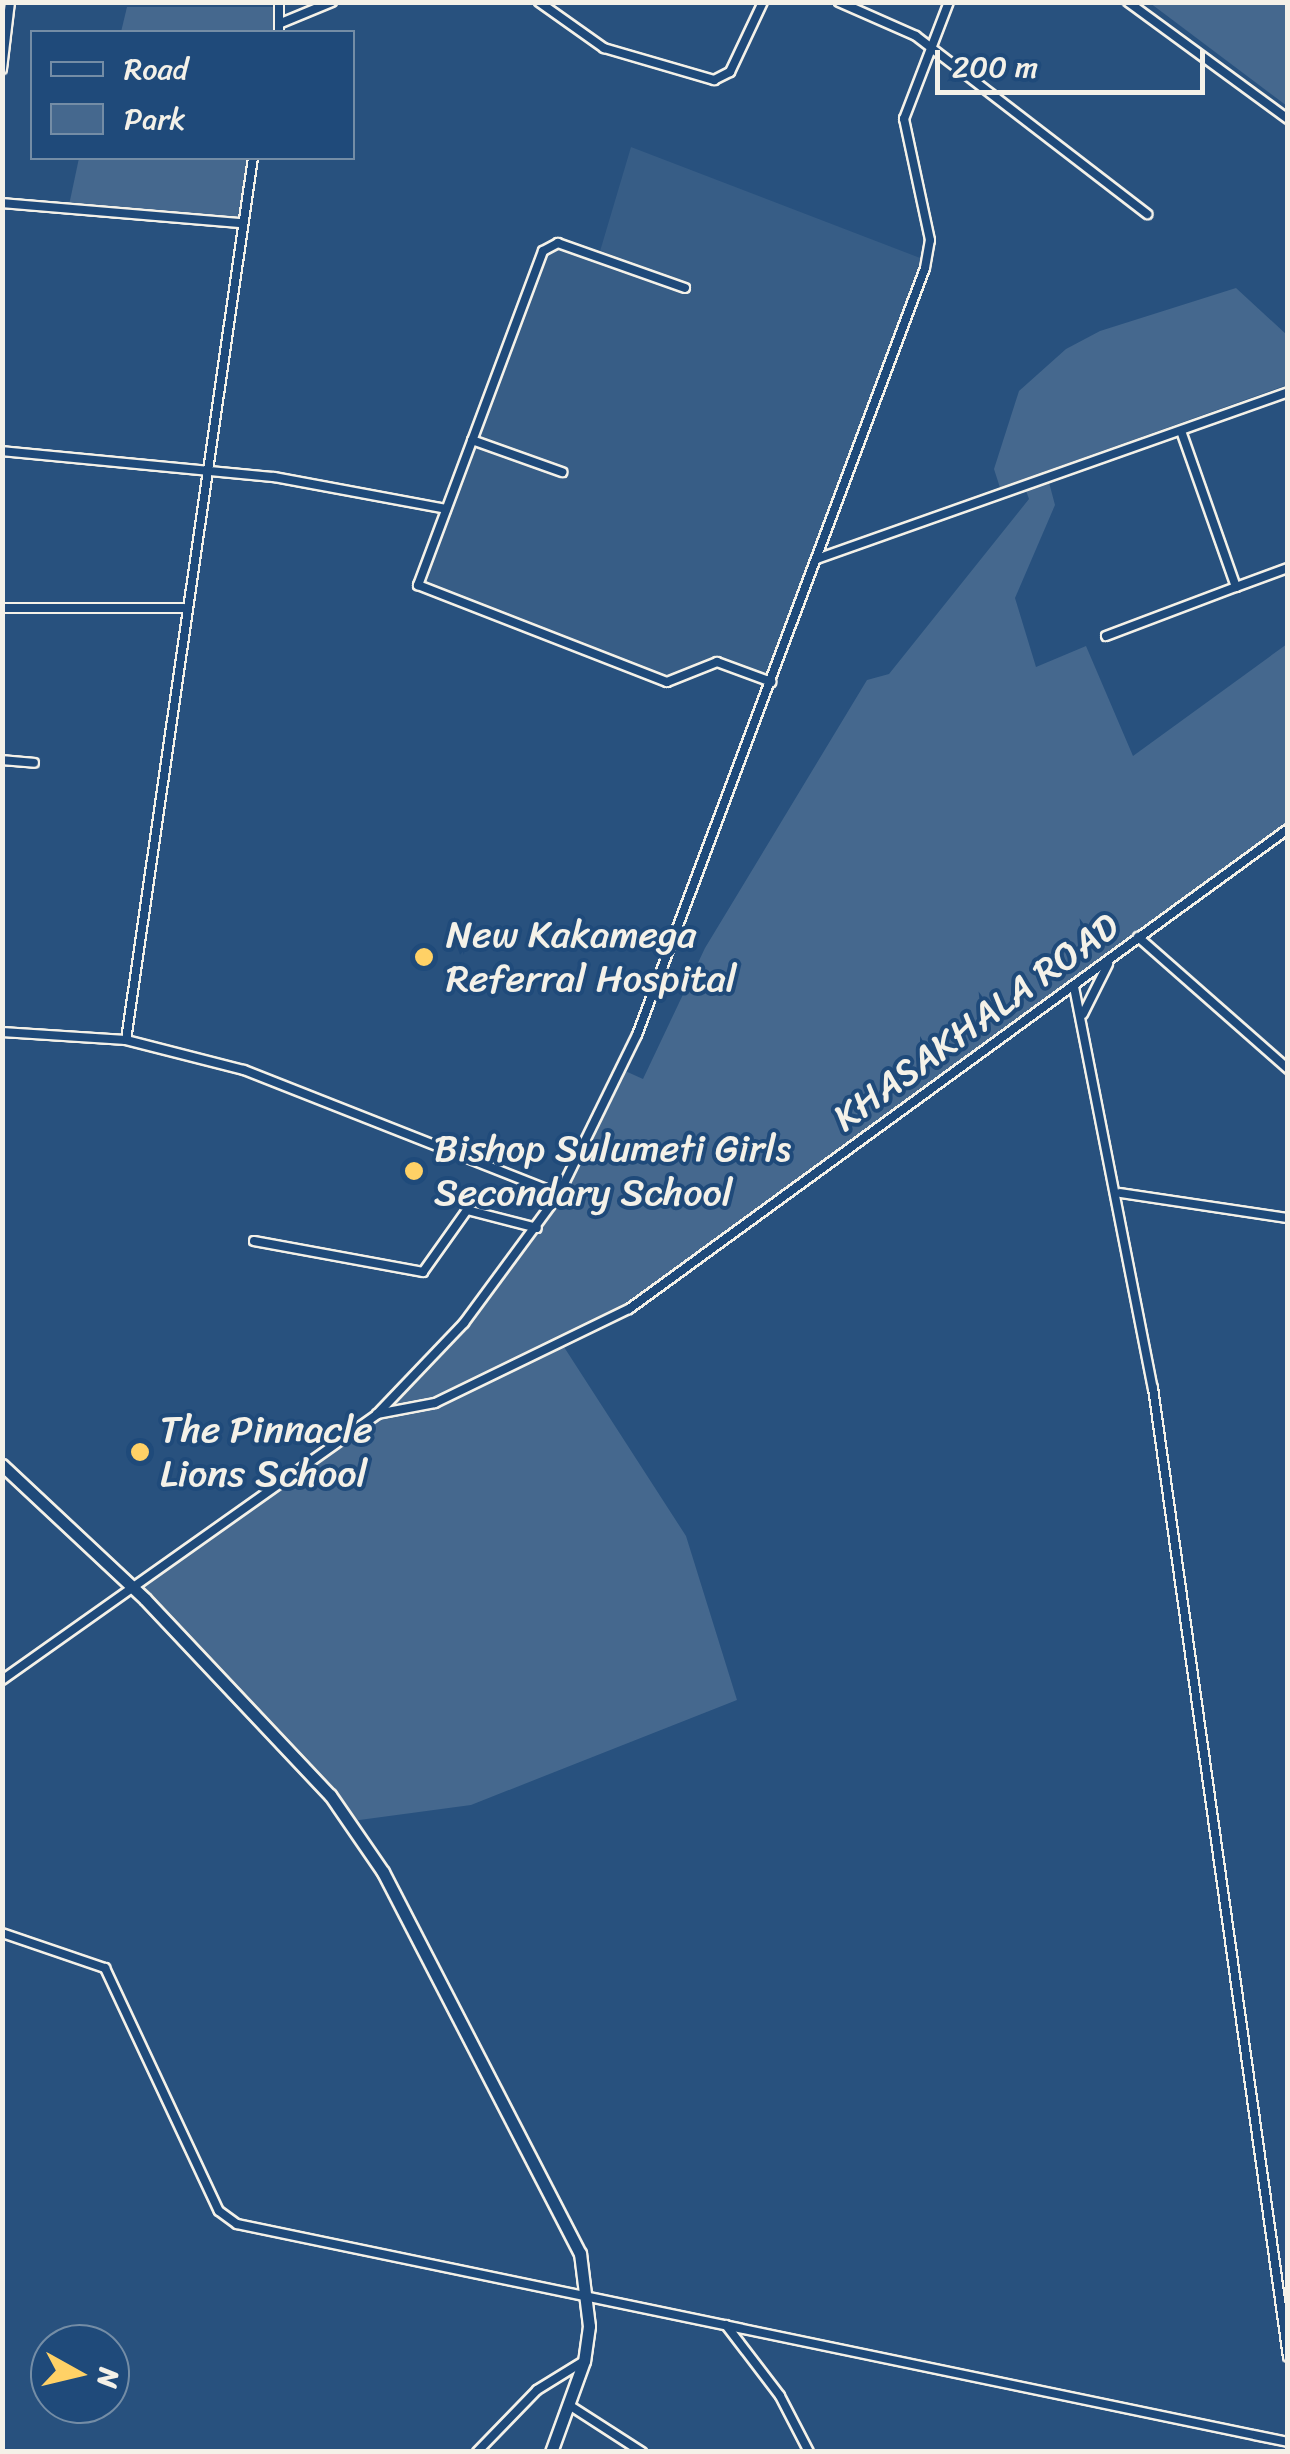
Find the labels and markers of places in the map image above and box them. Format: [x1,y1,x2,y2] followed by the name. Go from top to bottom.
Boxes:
[446,912,735,1002] place label: New Kakamega Referral Hospital
[411,944,437,970] marker: New Kakamega Referral Hospital
[434,1126,790,1216] place label: Bishop Sulumeti Girls Secondary School
[403,1160,425,1182] marker: Bishop Sulumeti Girls Secondary School
[160,1407,372,1496] place label: The Pinnacle Lions School
[129,1441,151,1463] marker: The Pinnacle Lions School

